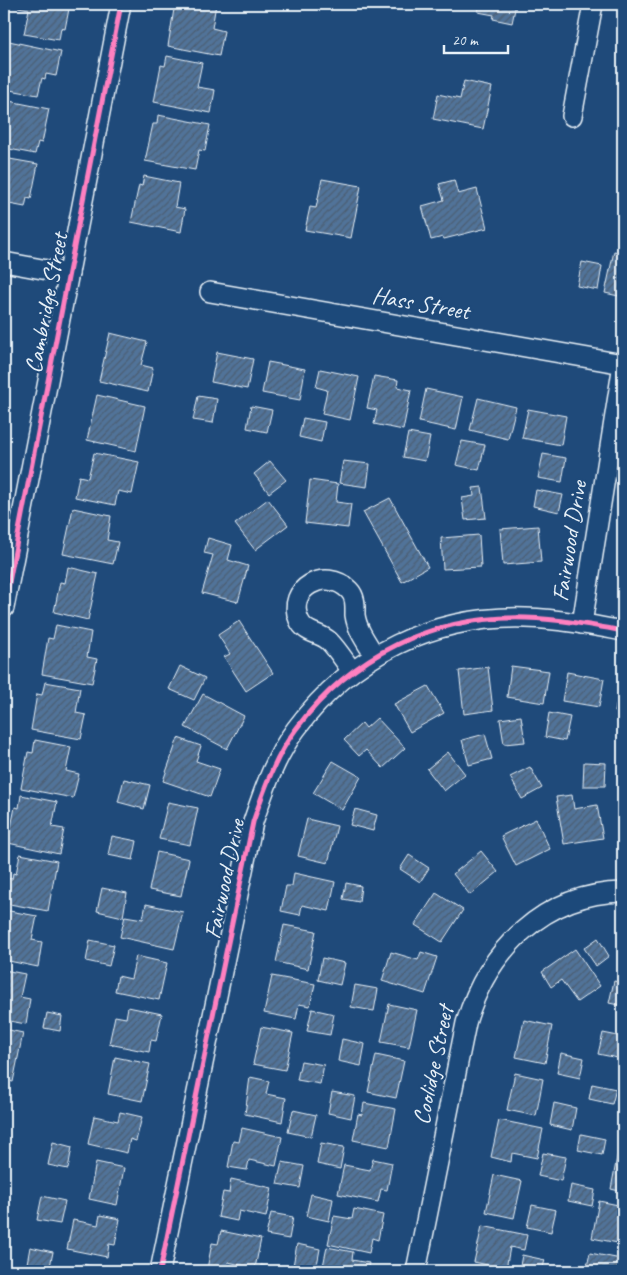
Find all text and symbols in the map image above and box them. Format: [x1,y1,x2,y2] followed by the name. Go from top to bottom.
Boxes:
[444,22,508,54] scale bar
[452,31,479,50] text: 20 m
[18,228,75,376] street label: Cambridge Street
[370,280,474,327] street label: Hass Street
[545,477,594,603] street label: Fairwood Drive
[197,814,252,941] street label: Fairwood Drive
[406,1000,461,1127] street label: Coolidge Street

